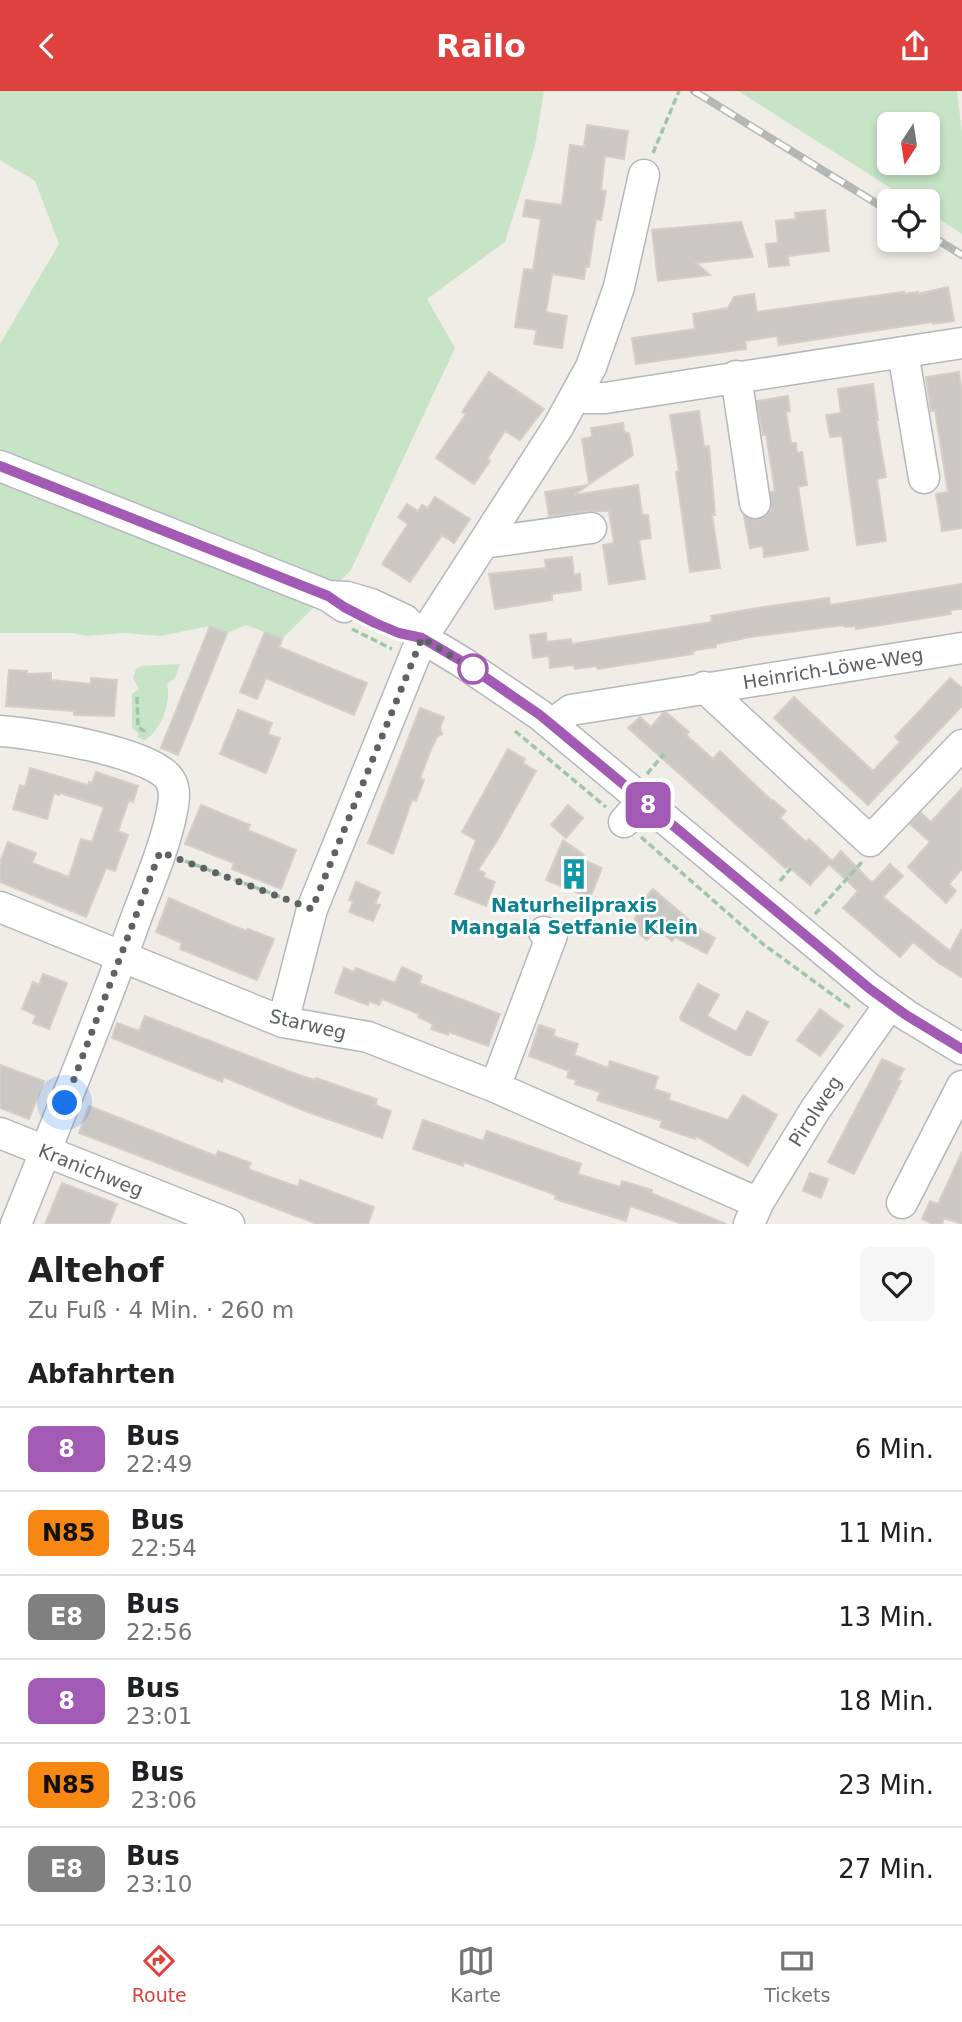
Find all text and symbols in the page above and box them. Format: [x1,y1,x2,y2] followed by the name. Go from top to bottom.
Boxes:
[28,27,66,65] icon: back
[436,27,526,65] text: Railo
[896,27,934,65] icon: share
[877,112,940,175] north arrow
[877,112,940,252] map controls
[877,189,940,252] button: locate
[741,643,925,693] street label: Heinrich-Löwe-Weg
[458,654,488,684] unlabelled marker
[625,782,671,828] line badge: 8
[640,791,656,819] text: 8
[557,857,591,891] building icon: Naturheilpraxis Mangala Setfanie Klein
[450,894,698,938] place label: Naturheilpraxis Mangala Setfanie Klein
[267,1004,349,1044] street label: Starweg
[784,1072,846,1150] street label: Pirolweg
[47,1085,82,1120] your location
[35,1139,147,1201] street label: Kranichweg
[860,1247,934,1321] button: heart
[28,1251,164,1290] text: Altehof
[28,1297,294,1323] text: Zu Fuß · 4 Min. · 260 m
[28,1359,176,1389] text: Abfahrten
[126,1421,180,1451] text: Bus
[855,1434,934,1464] text: 6 Min.
[58,1435,75,1463] text: 8
[126,1451,192,1477] text: 22:49
[130,1505,184,1535] text: Bus
[838,1518,934,1548] text: 11 Min.
[42,1519,95,1547] text: N85
[130,1535,197,1561] text: 22:54
[126,1589,180,1619] text: Bus
[838,1602,934,1632] text: 13 Min.
[50,1603,83,1631] text: E8
[126,1619,192,1645] text: 22:56
[126,1673,180,1703] text: Bus
[838,1686,934,1716] text: 18 Min.
[58,1687,75,1715] text: 8
[126,1703,192,1729] text: 23:01
[130,1757,184,1787] text: Bus
[838,1770,934,1800] text: 23 Min.
[42,1771,95,1799] text: N85
[130,1787,197,1813] text: 23:06
[126,1841,180,1871] text: Bus
[838,1854,934,1884] text: 27 Min.
[50,1855,83,1883] text: E8
[126,1871,192,1897] text: 23:10
[132,1942,187,2006] tab: Route
[450,1942,501,2006] tab: Karte
[764,1942,830,2006] tab: Tickets

